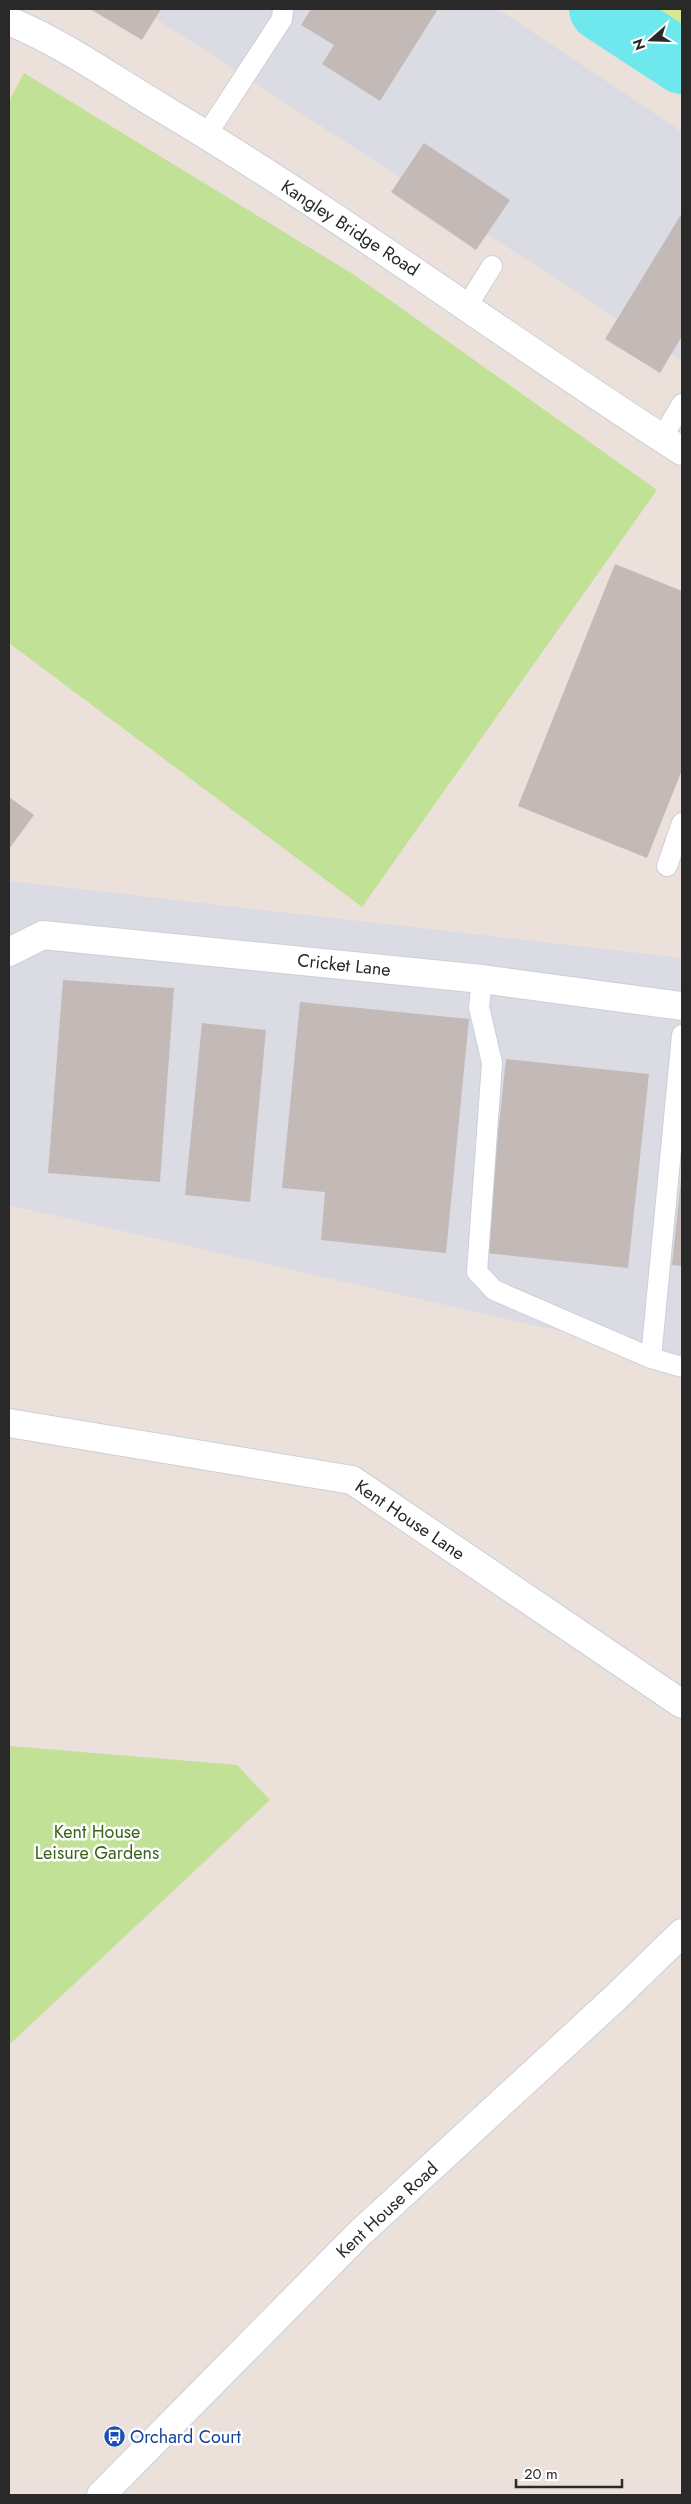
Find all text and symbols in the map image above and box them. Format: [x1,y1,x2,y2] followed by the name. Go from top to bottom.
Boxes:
[626,15,676,65] north arrow
[627,36,650,53] text: N
[276,174,424,282] street label: Kangley Bridge Road
[296,947,392,983] street label: Cricket Lane
[350,1474,470,1566] street label: Kent House Lane
[35,1819,159,1866] park label: Kent House Leisure Gardens
[330,2156,444,2264] street label: Kent House Road
[130,2424,241,2450] place label: Orchard Court
[102,2425,126,2449] bus stop icon: Orchard Court
[516,2456,622,2488] scale bar
[524,2463,558,2485] text: 20 m

